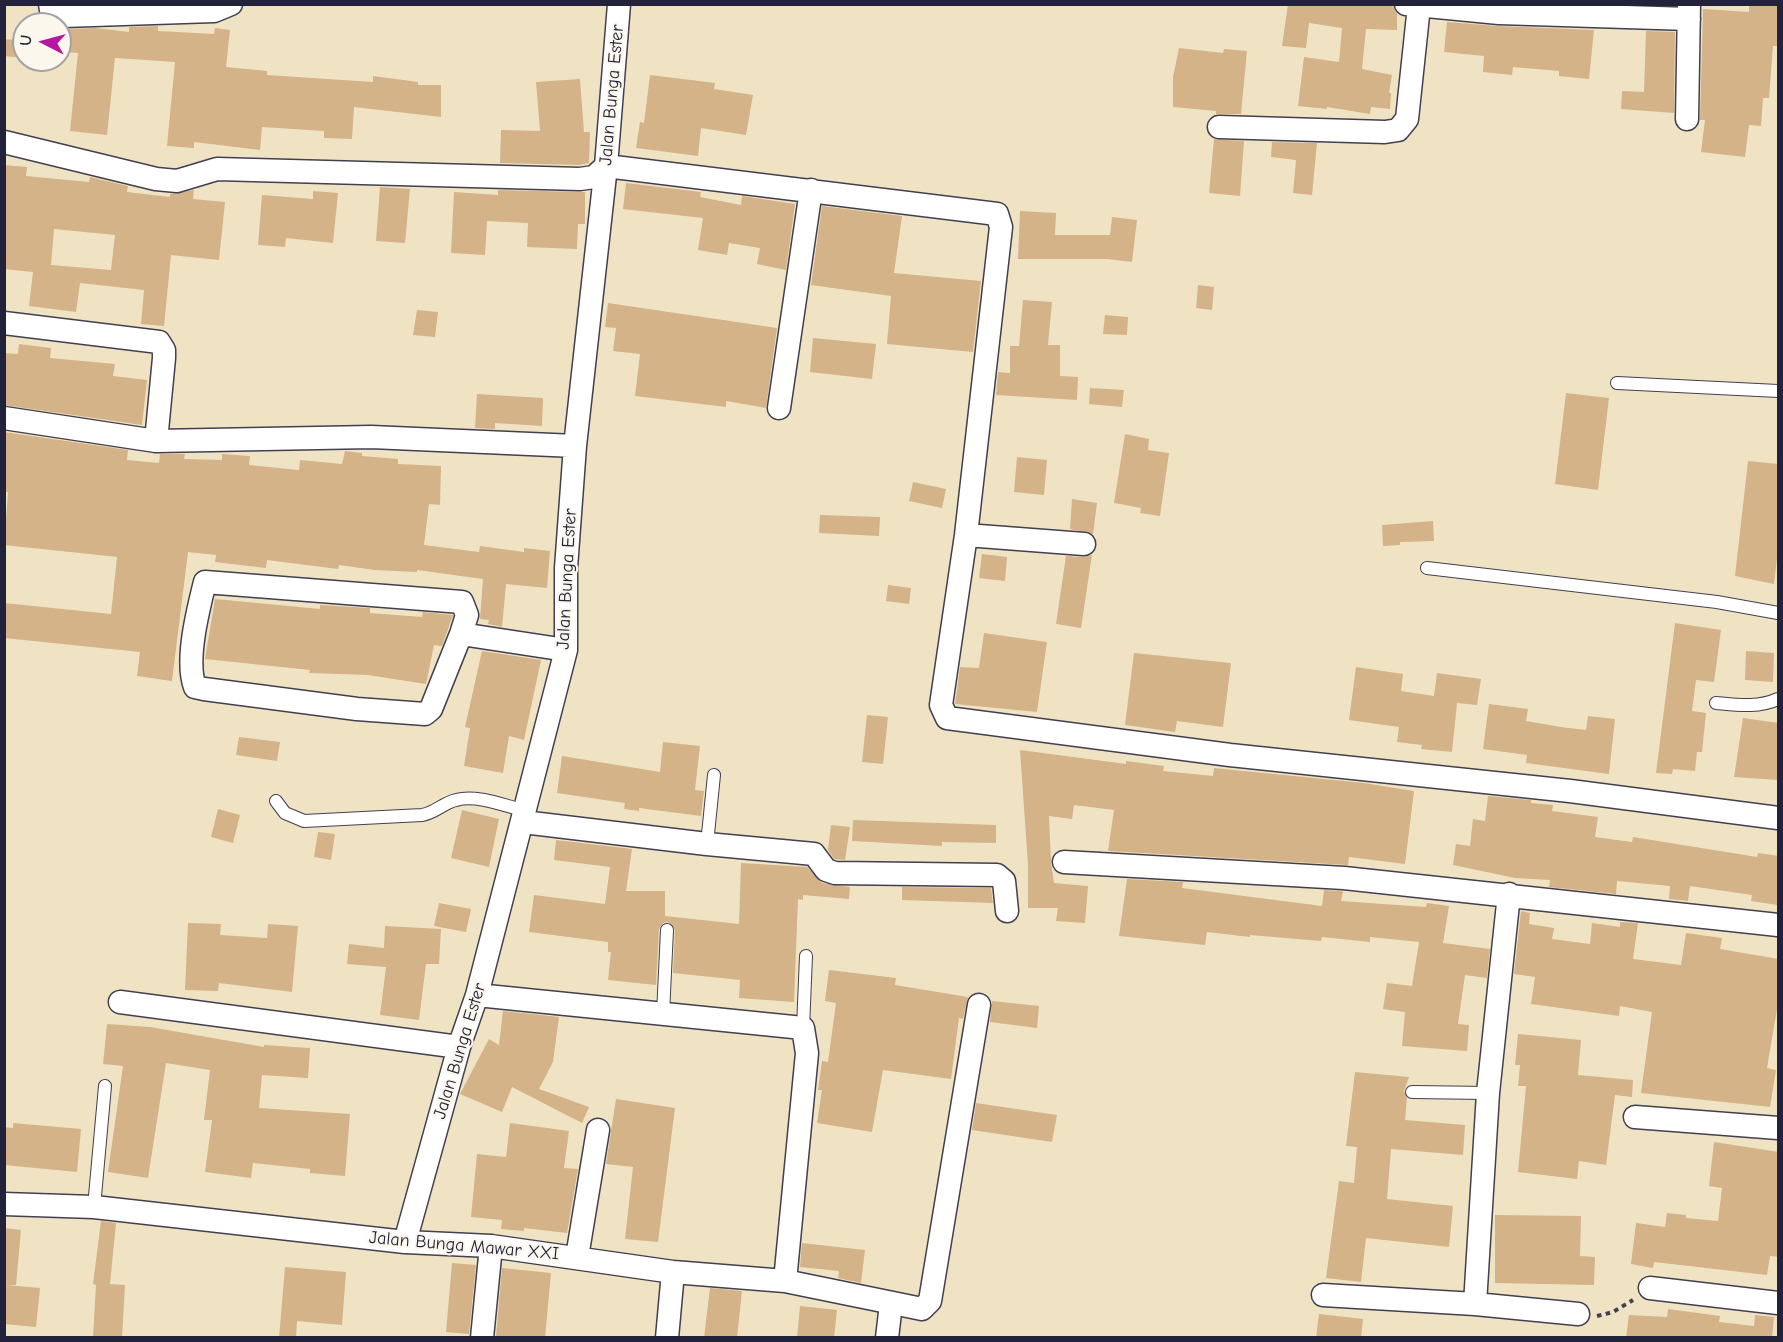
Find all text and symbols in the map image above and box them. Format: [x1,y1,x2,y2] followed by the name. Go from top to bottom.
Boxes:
[12,12,72,72] north arrow
[595,24,629,166] street label: Jalan Bunga Ester
[17,34,36,47] text: U
[553,508,581,650] street label: Jalan Bunga Ester
[429,980,491,1122] street label: Jalan Bunga Ester
[368,1227,560,1265] street label: Jalan Bunga Mawar XXI

